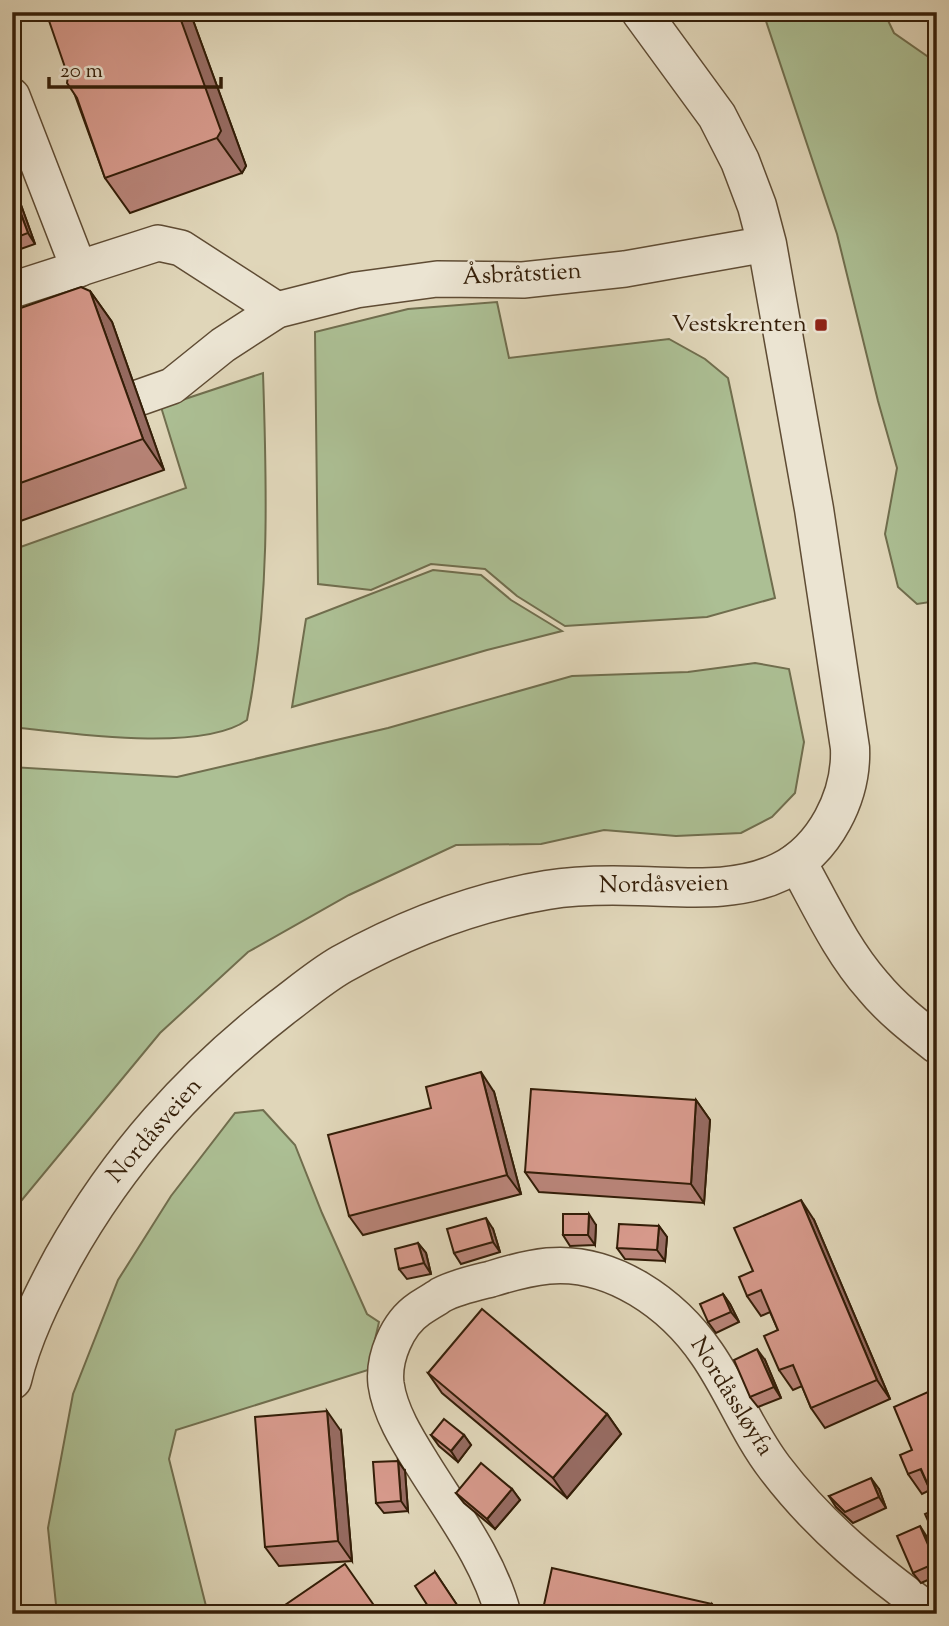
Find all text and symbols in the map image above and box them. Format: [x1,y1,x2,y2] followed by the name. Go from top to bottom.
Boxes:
[49,46,220,90] scale bar
[60,57,103,87] text: 20 m
[461,255,583,295] street label: Åsbråtstien
[671,308,807,342] place label: Vestskrenten
[813,317,829,333] marker: Vestskrenten
[599,867,729,903] street label: Nordåsveien
[99,1071,211,1191] street label: Nordåsveien
[681,1331,781,1463] street label: Nordåssløyfa

